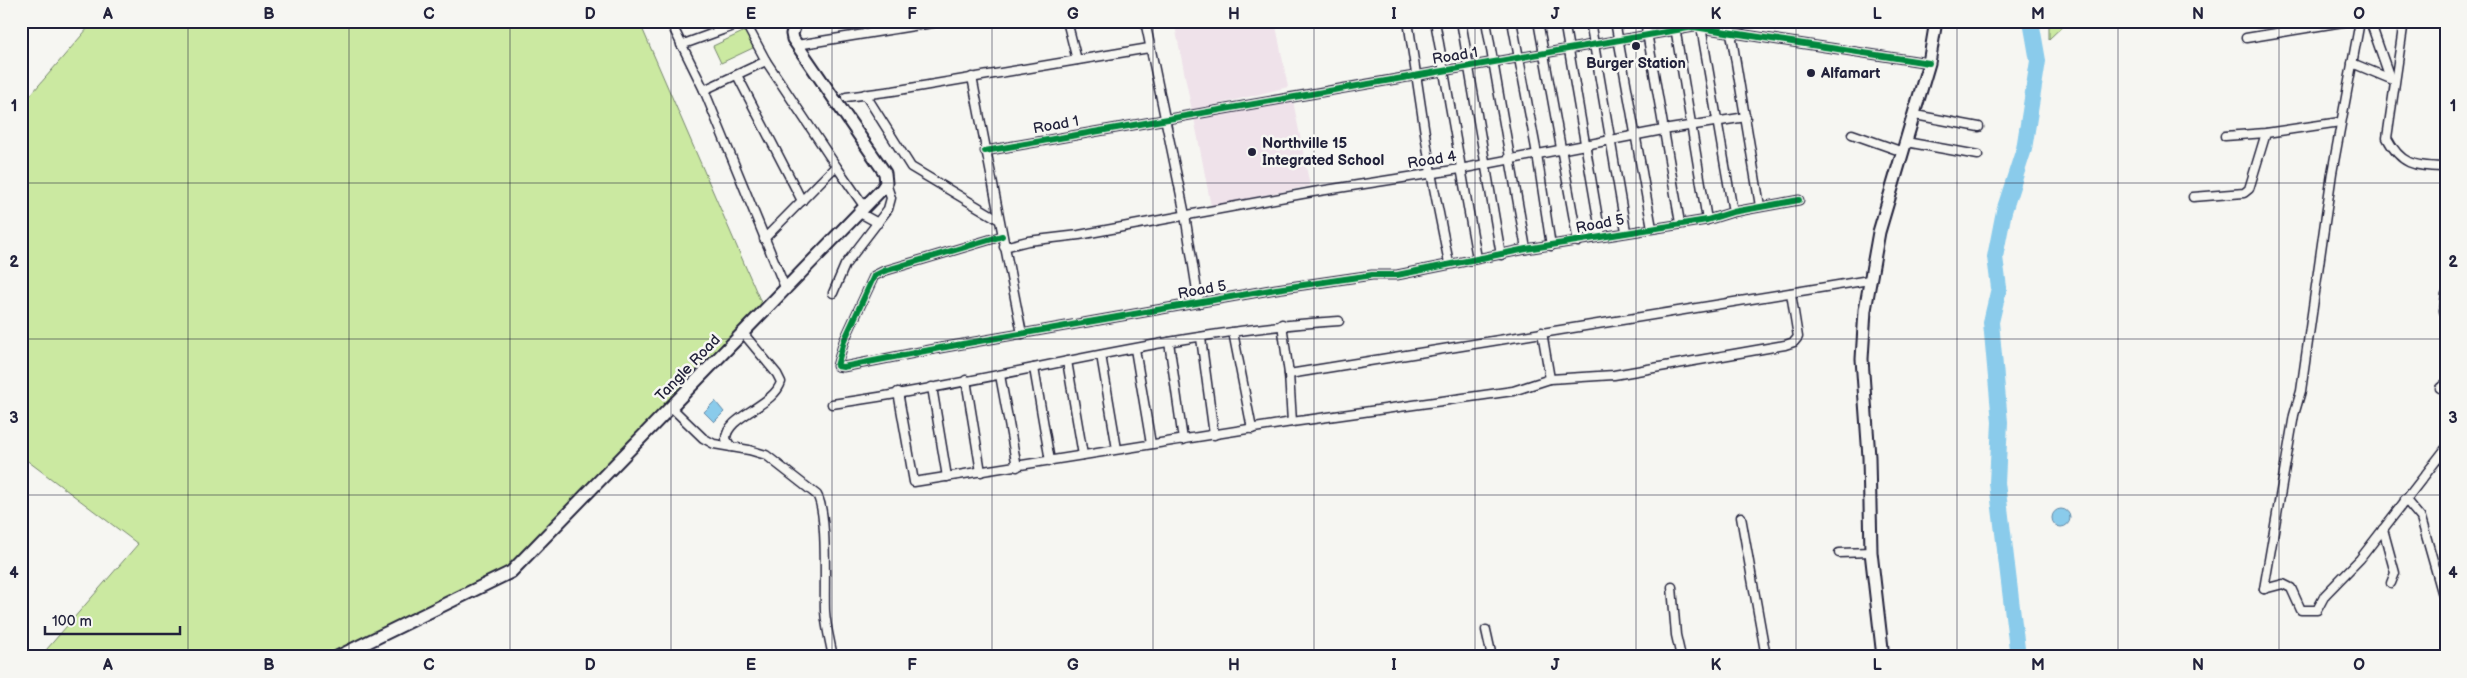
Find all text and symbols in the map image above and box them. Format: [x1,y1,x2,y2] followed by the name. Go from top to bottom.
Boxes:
[102,5,113,24] text: A
[263,5,275,24] text: B
[423,5,435,24] text: C
[584,5,596,24] text: D
[746,5,756,24] text: E
[907,5,917,24] text: F
[1067,5,1079,24] text: G
[1228,5,1240,24] text: H
[1391,5,1397,24] text: I
[1551,5,1560,24] text: J
[1711,5,1722,24] text: K
[1872,5,1882,24] text: L
[2031,5,2045,24] text: M
[2192,5,2204,24] text: N
[2353,5,2365,24] text: O
[1630,40,1642,52] marker: Burger Station
[1431,43,1479,69] street label: Road 1
[1586,54,1686,73] place label: Burger Station
[1820,64,1880,83] place label: Alfamart
[1805,67,1817,79] marker: Alfamart
[11,97,17,116] text: 1
[2450,97,2456,116] text: 1
[1032,112,1080,138] street label: Road 1
[1262,134,1384,170] place label: Northville 15 Integrated School
[1246,146,1258,158] marker: Northville 15 Integrated School
[1406,147,1458,173] street label: Road 4
[1574,210,1626,238] street label: Road 5
[9,253,19,272] text: 2
[2448,253,2458,272] text: 2
[1176,276,1228,304] street label: Road 5
[651,331,725,405] street label: Tangle Road
[9,409,19,428] text: 3
[2448,409,2458,428] text: 3
[9,564,19,583] text: 4
[2448,564,2458,583] text: 4
[45,603,180,635] scale bar
[52,612,92,631] text: 100 m
[102,656,113,675] text: A
[263,656,275,675] text: B
[423,656,435,675] text: C
[584,656,596,675] text: D
[746,656,756,675] text: E
[907,656,917,675] text: F
[1067,656,1079,675] text: G
[1228,656,1240,675] text: H
[1391,656,1397,675] text: I
[1551,656,1560,675] text: J
[1711,656,1722,675] text: K
[1872,656,1882,675] text: L
[2031,656,2045,675] text: M
[2192,656,2204,675] text: N
[2353,656,2365,675] text: O

